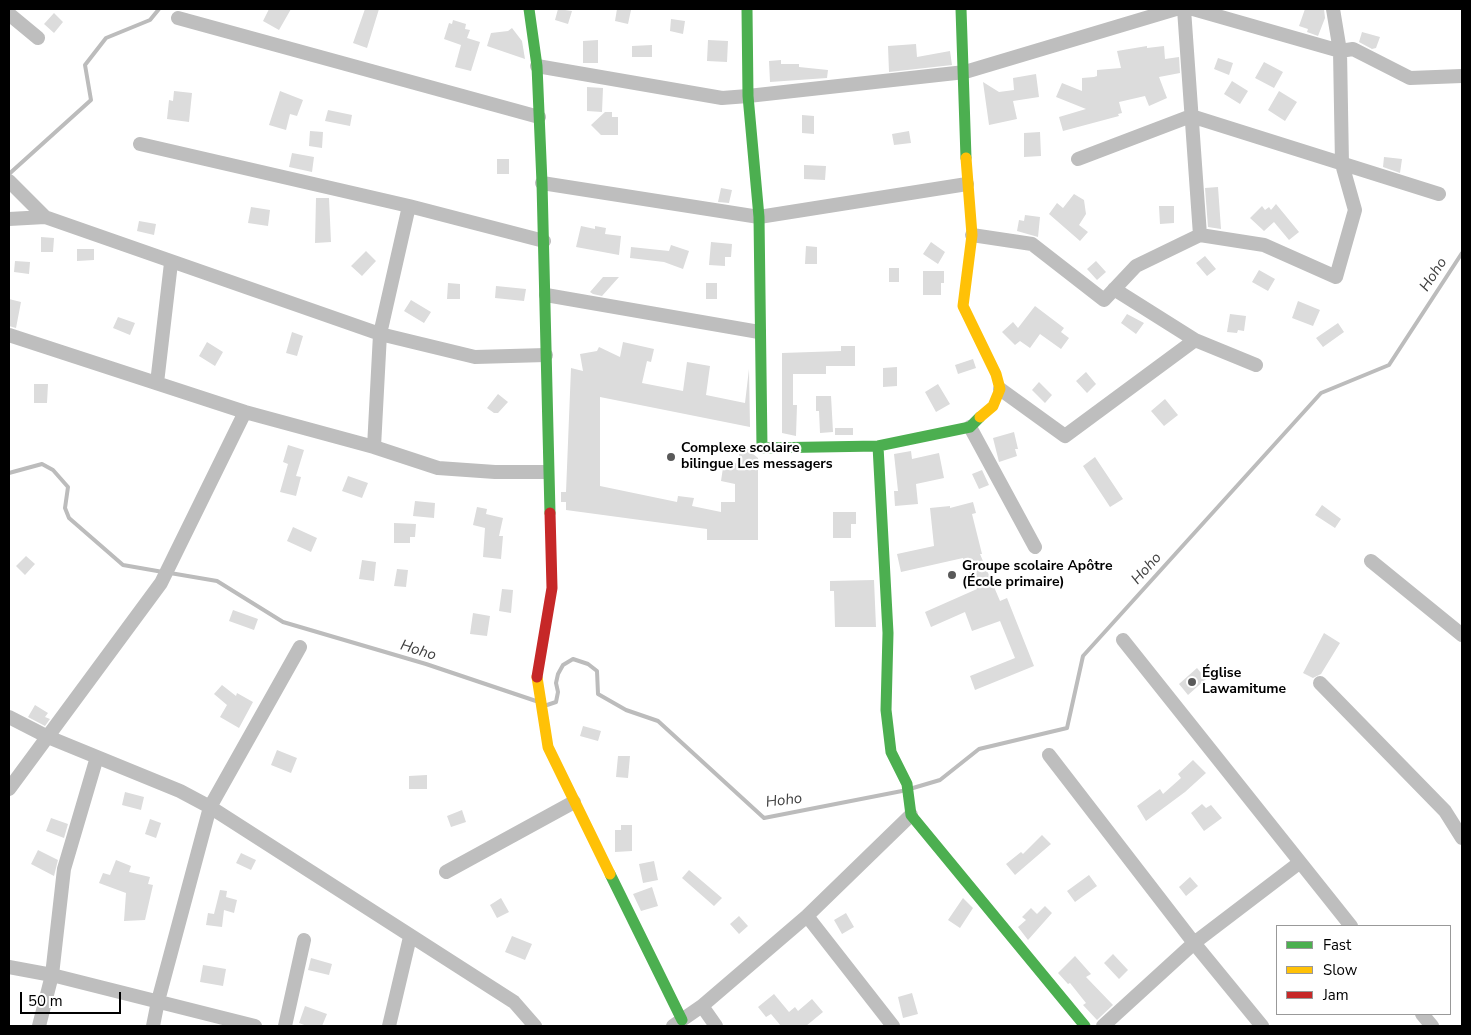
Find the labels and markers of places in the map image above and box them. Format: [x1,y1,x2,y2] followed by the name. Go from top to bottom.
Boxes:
[681,441,833,474] place label: Complexe scolaire bilingue Les messagers
[665,451,677,463] marker: Complexe scolaire bilingue Les messagers
[962,559,1113,592] place label: Groupe scolaire Apôtre (École primaire)
[946,569,958,581] marker: Groupe scolaire Apôtre (École primaire)
[1202,666,1286,699] place label: Église Lawamitume
[1186,676,1198,688] marker: Église Lawamitume

